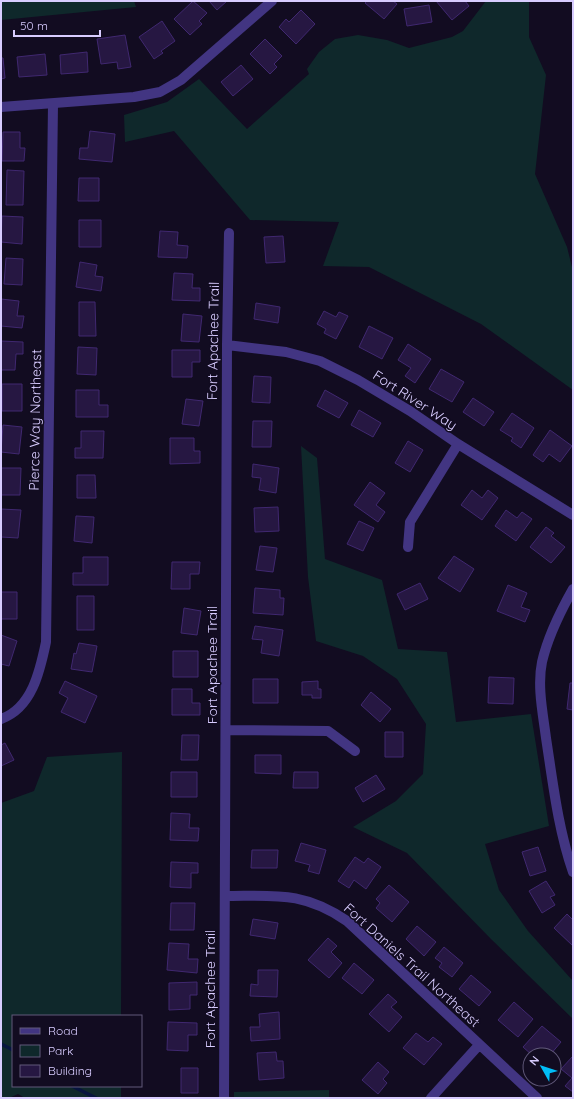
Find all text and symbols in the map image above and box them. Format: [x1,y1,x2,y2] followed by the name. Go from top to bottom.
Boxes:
[14,12,100,38] scale bar
[20,18,48,33] text: 50 m
[203,282,223,400] street label: Fort Apachee Trail
[25,349,45,491] street label: Pierce Way Northeast
[370,366,460,434] street label: Fort River Way
[203,606,221,724] street label: Fort Apachee Trail
[340,899,484,1031] street label: Fort Daniels Trail Northeast
[201,930,219,1048] street label: Fort Apachee Trail
[12,1015,142,1087] legend
[48,1023,78,1038] text: Road
[48,1043,73,1058] text: Park
[522,1047,562,1087] north arrow
[526,1053,542,1068] text: N
[48,1063,92,1078] text: Building

